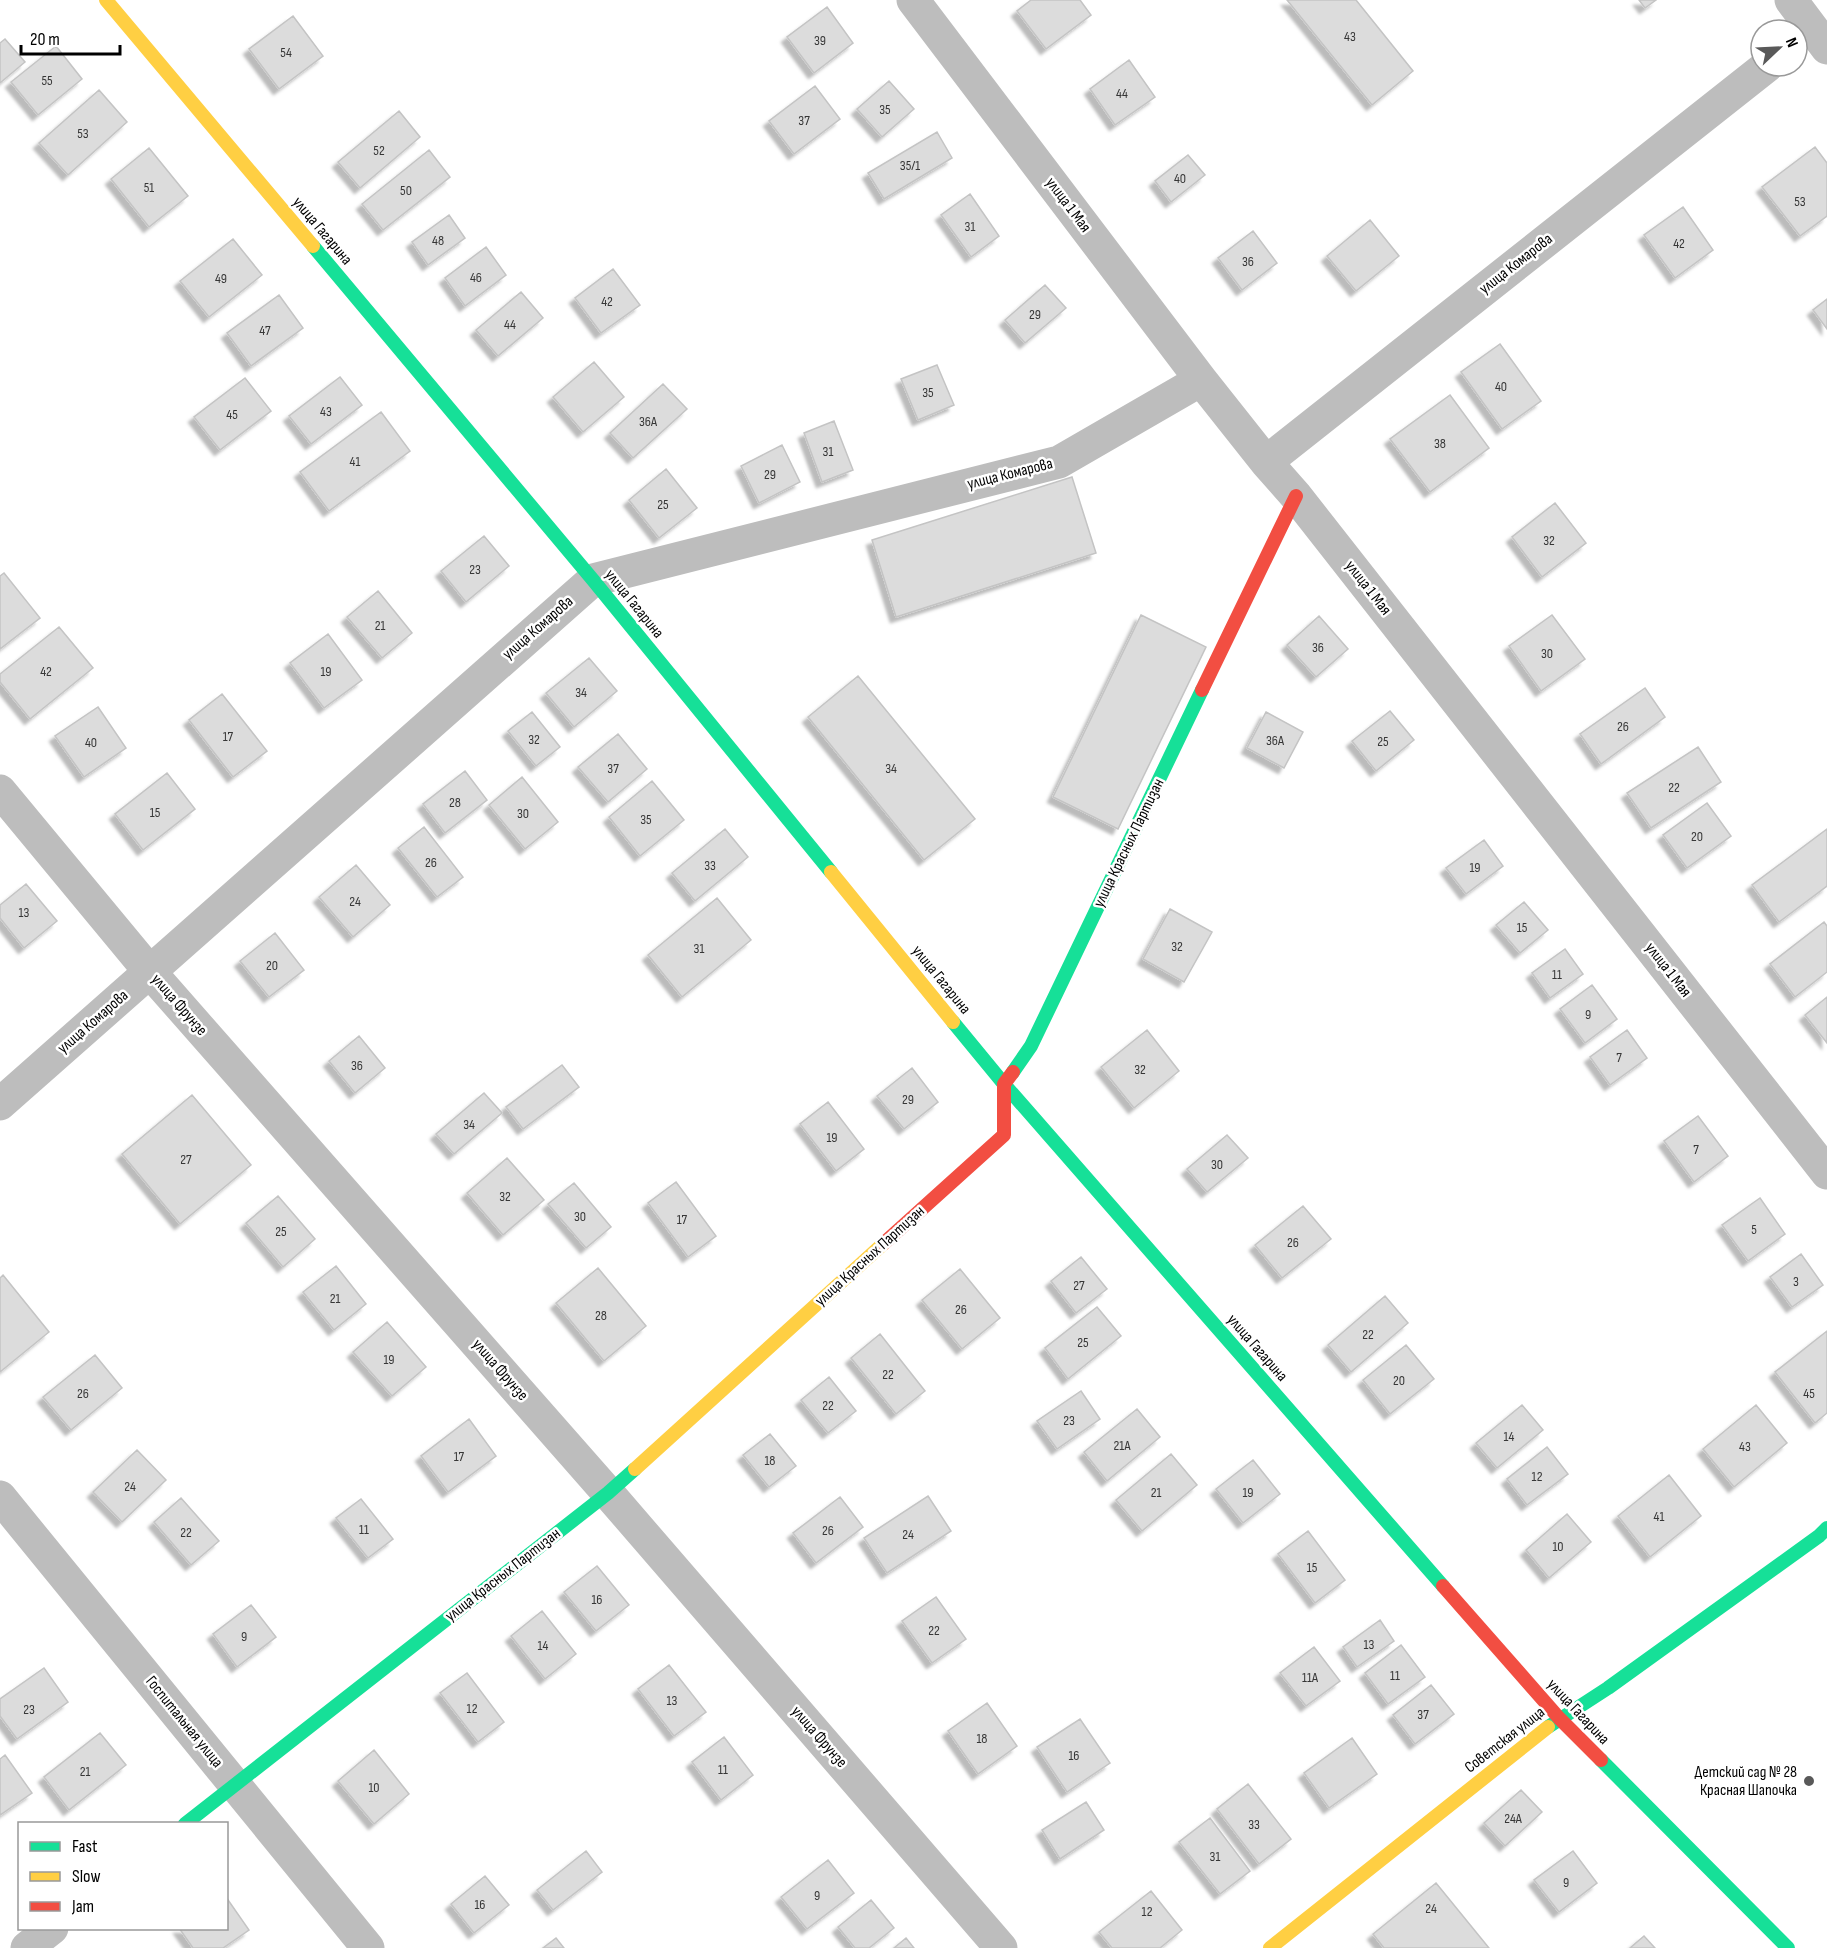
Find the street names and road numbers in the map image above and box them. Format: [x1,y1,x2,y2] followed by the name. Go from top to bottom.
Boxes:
[1041,174,1095,236] street label: улица 1 Мая
[288,193,356,269] street label: улица Гагарина
[1476,230,1556,298] street label: улица Комарова
[965,454,1055,494] street label: улица Комарова
[1341,557,1395,619] street label: улица 1 Мая
[601,566,667,642] street label: улица Гагарина
[499,592,577,664] street label: улица Комарова
[1090,776,1168,910] street label: улица Красных Партизан
[1641,939,1695,1001] street label: улица 1 Мая
[908,942,974,1018] street label: улица Гагарина
[147,970,211,1040] street label: улица Фрунзе
[54,986,132,1058] street label: улица Комарова
[811,1202,929,1310] street label: улица Красных Партизан
[1223,1310,1291,1386] street label: улица Гагарина
[468,1335,532,1405] street label: улица Фрунзе
[442,1524,564,1626] street label: улица Красных Партизан
[141,1672,227,1772] street label: Госпитальная улица
[1543,1675,1613,1749] street label: улица Гагарина
[787,1702,851,1772] street label: улица Фрунзе
[1461,1703,1549,1777] street label: Советская улица

